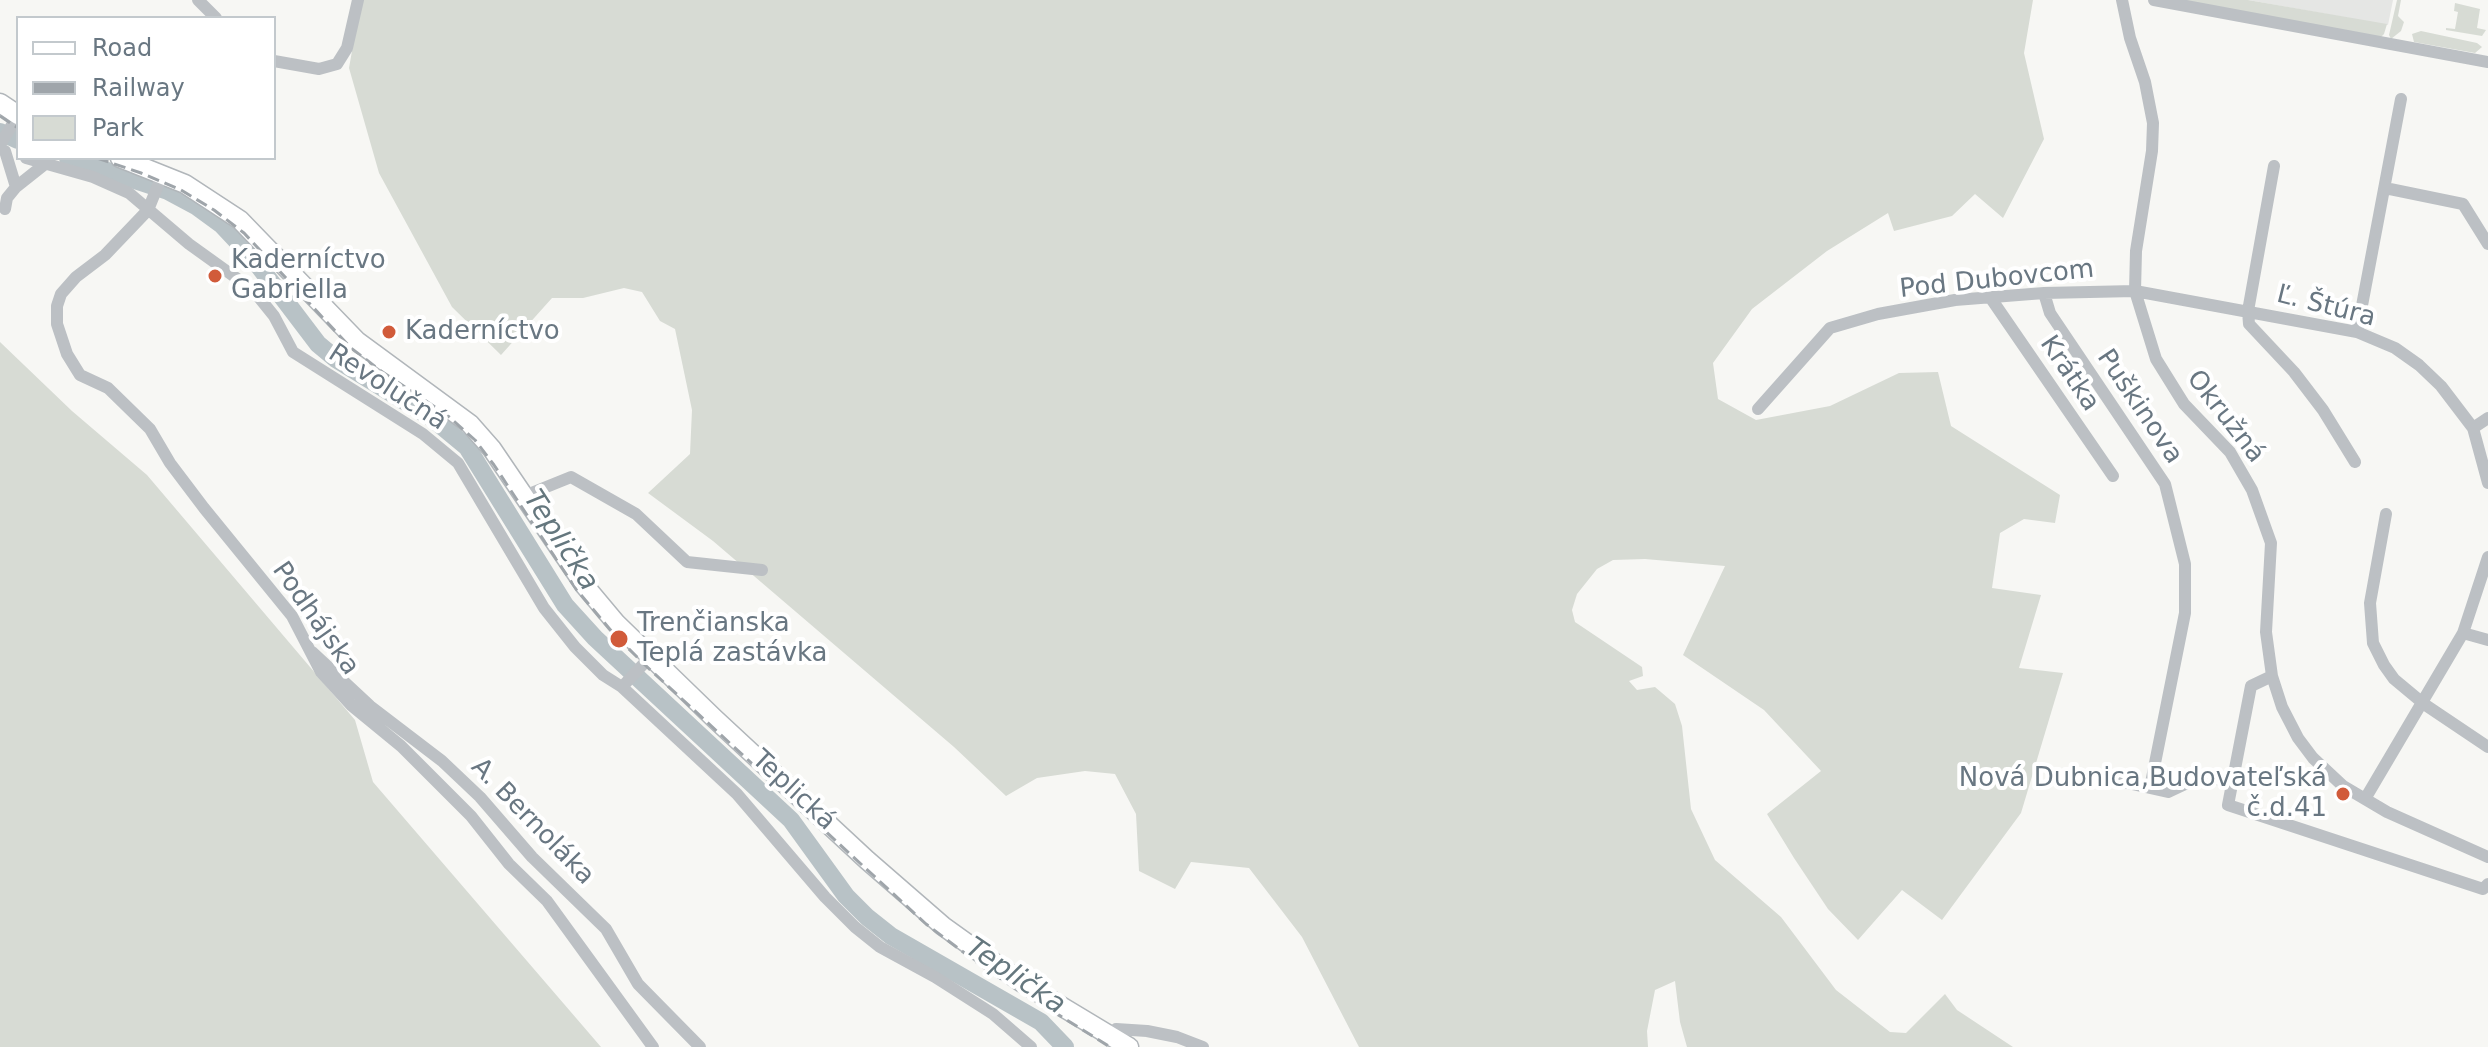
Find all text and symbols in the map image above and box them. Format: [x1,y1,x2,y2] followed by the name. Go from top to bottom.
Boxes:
[16,16,276,160] legend
[92,34,152,62] text: Road
[92,74,185,102] text: Railway
[92,114,144,142] text: Park
[231,245,386,306] place label: Kaderníctvo Gabriella
[1898,254,2096,306] street label: Pod Dubovcom
[206,267,224,285] marker: Kaderníctvo Gabriella
[2273,280,2379,334] street label: Ľ. Štúra
[405,316,560,348] place label: Kaderníctvo
[380,323,398,341] marker: Kaderníctvo
[2032,330,2106,418] street label: Krátka
[322,338,452,438] street label: Revolučná
[2089,344,2189,470] street label: Puškinova
[2179,365,2271,469] street label: Okružná
[515,484,605,598] water label: Teplička
[265,556,365,682] street label: Podhájska
[637,608,828,670] place label: Trenčianska Teplá zastávka
[608,628,630,650] marker: Trenčianska Teplá zastávka
[745,744,841,838] street label: Teplická
[464,752,600,892] street label: A. Bernoláka
[1959,763,2327,824] place label: Nová Dubnica,Budovateľská č.d.41
[2334,785,2352,803] marker: Nová Dubnica,Budovateľská č.d.41
[959,931,1071,1023] water label: Teplička

